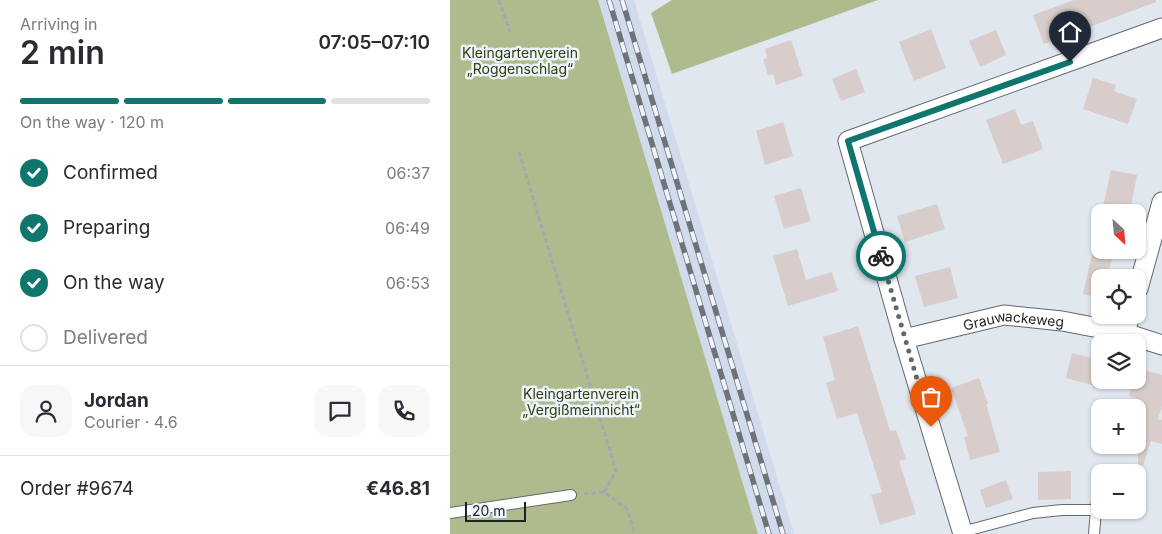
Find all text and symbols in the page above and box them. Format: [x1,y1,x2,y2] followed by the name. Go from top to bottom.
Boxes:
[1049,11,1091,62] pin
[20,14,97,34] text: Arriving in
[1056,18,1084,46] icon: home
[318,31,430,54] text: 07:05–07:10
[20,33,105,72] text: 2 min
[462,44,578,77] park label: Kleingartenverein „Roggenschlag“
[20,112,164,132] text: On the way · 120 m
[20,159,48,187] icon: check
[63,161,158,184] text: Confirmed
[386,163,430,183] text: 06:37
[1091,204,1146,259] north arrow
[1091,204,1146,519] map controls
[20,214,48,242] icon: check
[63,216,150,239] text: Preparing
[385,218,430,238] text: 06:49
[856,231,906,281] courier
[867,242,895,270] icon: bike
[20,269,48,297] icon: check
[1091,269,1146,324] button: locate
[63,271,165,294] text: On the way
[386,273,430,293] text: 06:53
[961,306,1065,333] street label: Grauwackeweg
[63,326,148,349] text: Delivered
[1091,334,1146,389] button: layers
[910,376,952,427] pin
[917,383,945,411] icon: bag
[20,385,72,437] button: person
[314,385,366,437] button: chat
[378,385,430,437] button: phone
[522,385,640,418] park label: Kleingartenverein „Vergißmeinnicht“
[84,389,149,412] text: Jordan
[1091,399,1146,454] button: +
[84,412,178,432] text: Courier · 4.6
[1091,464,1146,519] button: −
[20,477,134,500] text: Order #9674
[366,477,430,500] text: €46.81
[465,499,526,522] scale bar
[472,502,506,519] text: 20 m

